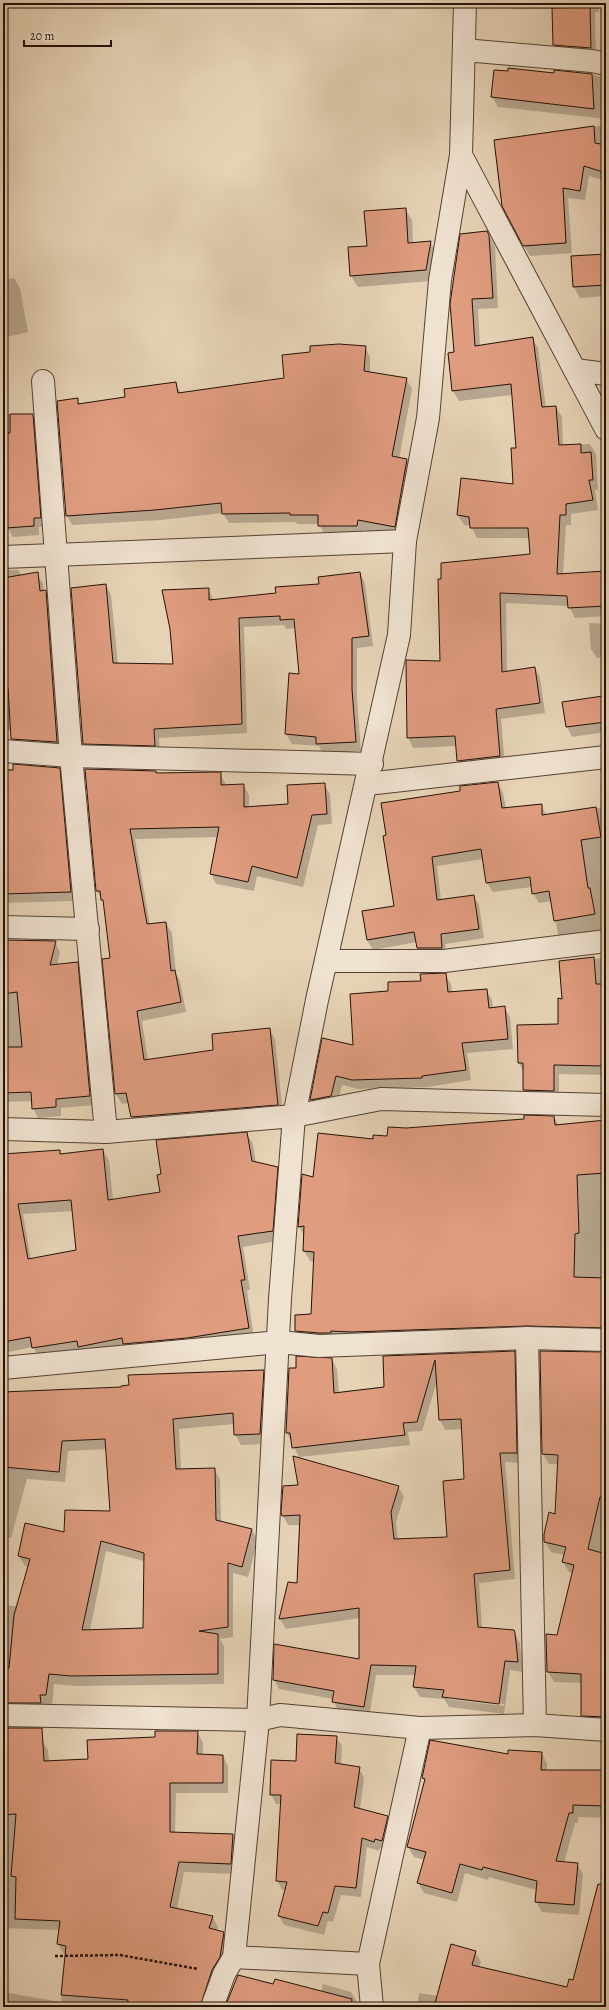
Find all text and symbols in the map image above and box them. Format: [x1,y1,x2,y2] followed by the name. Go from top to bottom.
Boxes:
[24,22,111,48] scale bar
[30,28,54,44] text: 20 m

